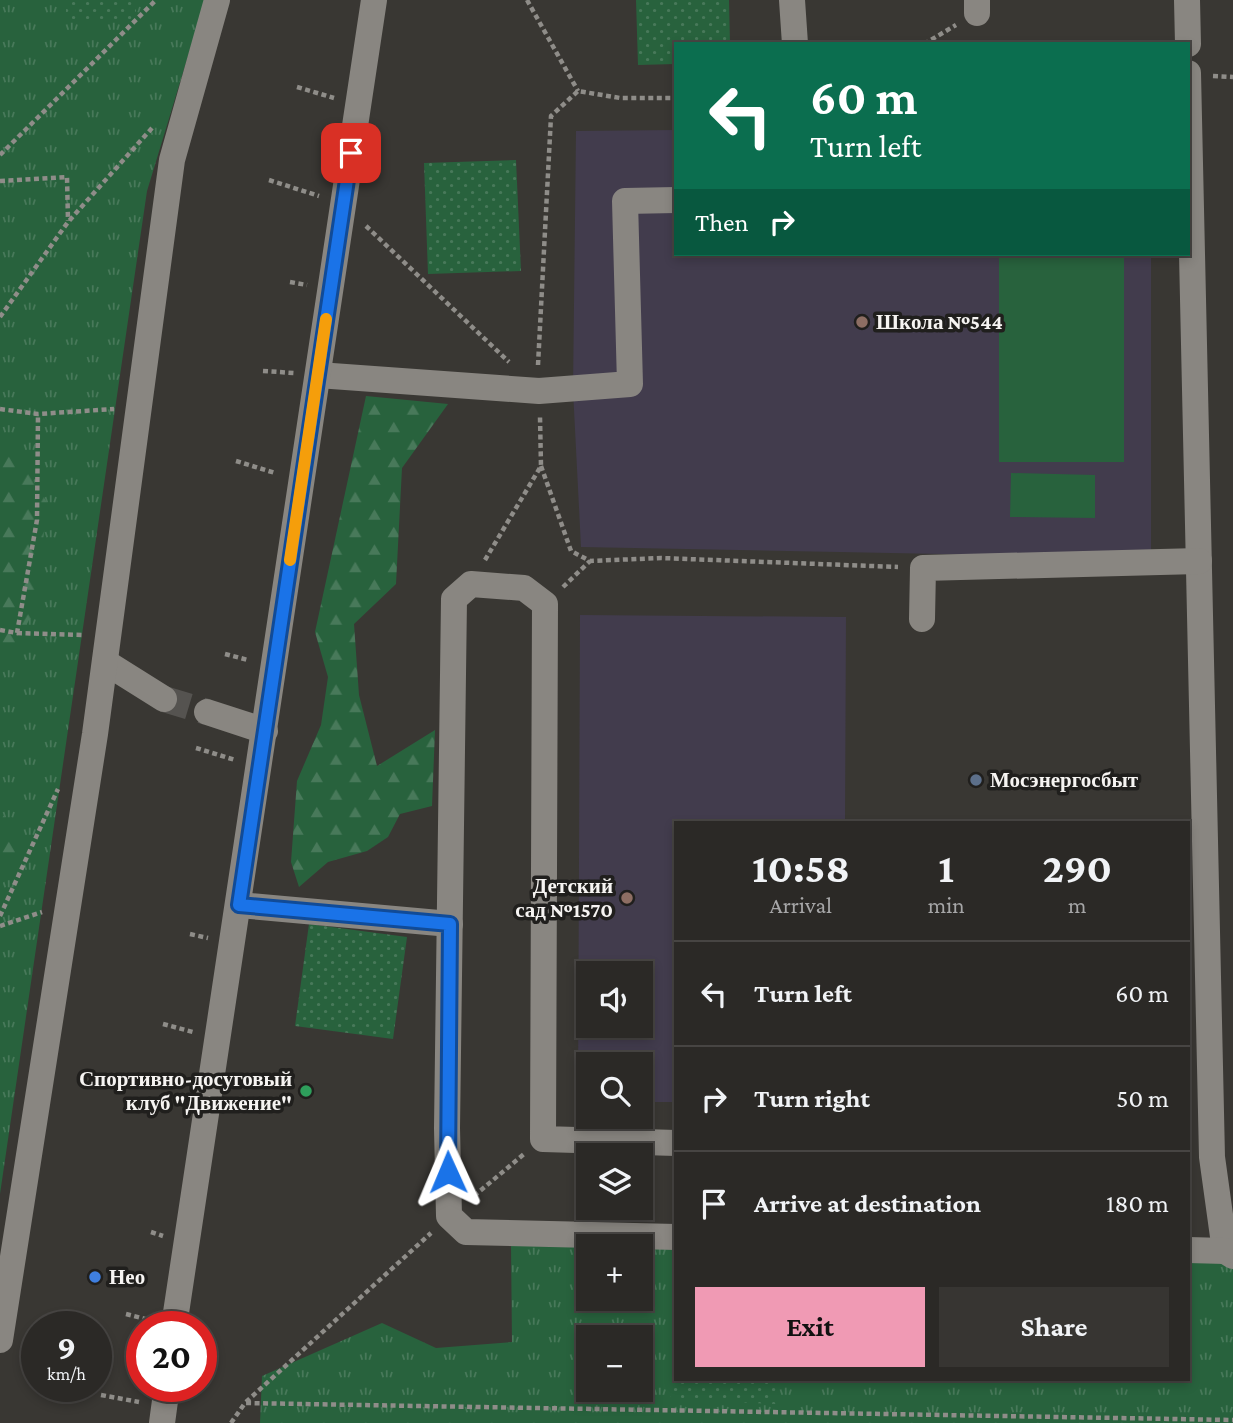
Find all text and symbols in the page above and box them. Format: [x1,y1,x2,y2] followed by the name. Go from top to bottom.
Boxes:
[695,70,786,161] icon: left
[810,70,917,125] text: 60 m
[321,123,381,183] pin
[810,128,921,164] text: Turn left
[332,134,370,172] icon: arrive
[763,203,801,241] icon: right
[695,208,749,237] text: Then
[876,310,1003,334] place label: Школа №544
[854,314,870,330] marker: Школа №544
[990,768,1139,792] place label: Мосэнергосбыт
[968,772,984,788] marker: Мосэнергосбыт
[752,844,850,891] text: 10:58
[938,844,954,891] text: 1
[1042,844,1112,891] text: 290
[515,874,613,922] place label: Детский сад №1570
[619,890,635,906] marker: Детский сад №1570
[770,892,832,918] text: Arrival
[928,892,965,918] text: min
[1068,892,1087,918] text: m
[576,961,653,1402] map controls
[576,961,653,1038] button: sound
[695,975,733,1013] icon: left
[754,979,852,1008] text: Turn left
[1115,979,1169,1008] text: 60 m
[576,1052,653,1129] button: search
[79,1067,292,1115] place label: Спортивно-досуговый клуб "Движение"
[695,1080,733,1118] icon: right
[298,1083,314,1099] marker: Спортивно-досуговый клуб "Движение"
[754,1084,870,1113] text: Turn right
[1116,1084,1169,1113] text: 50 m
[411,1135,485,1209] position arrow
[576,1143,653,1220] button: layers
[695,1185,733,1223] icon: arrive
[754,1189,981,1218] text: Arrive at destination
[1106,1189,1169,1218] text: 180 m
[576,1234,653,1311] button: +
[109,1265,145,1289] place label: Нео
[87,1269,103,1285] marker: Нео
[695,1287,925,1367] button: Exit
[939,1287,1169,1367] button: Share
[126,1311,217,1402] speed limit sign: 20
[576,1325,653,1402] button: −
[57,1328,76,1367] text: 9
[47,1364,86,1384] text: km/h

